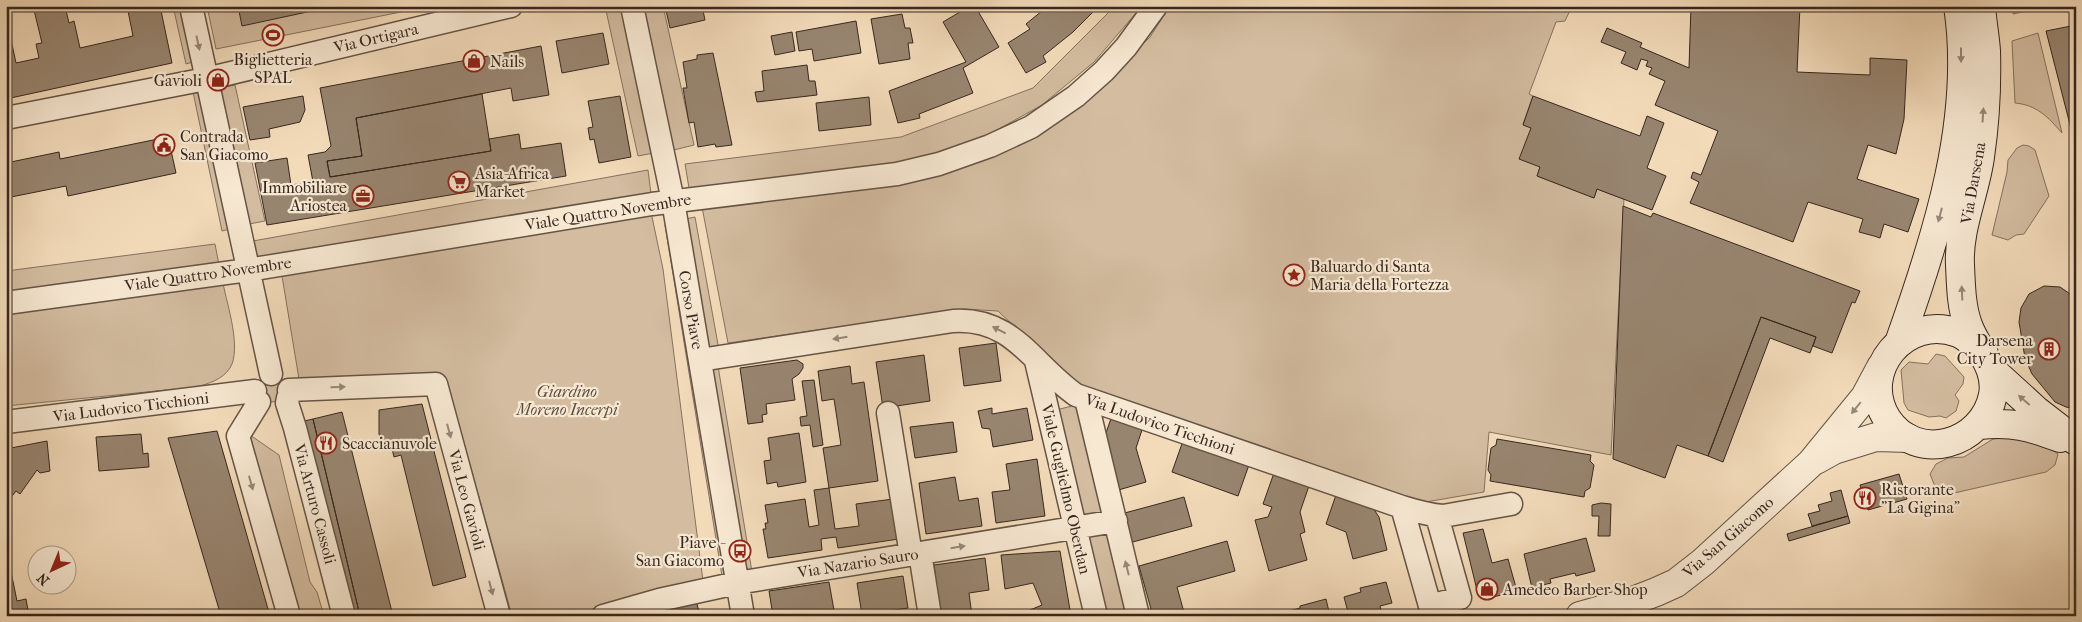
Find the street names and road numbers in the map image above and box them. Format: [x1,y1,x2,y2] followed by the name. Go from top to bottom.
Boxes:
[331,19,421,57] street label: Via Ortigara
[1956,140,1990,226] street label: Via Darsena
[523,189,693,235] street label: Viale Quattro Novembre
[122,253,293,295] street label: Viale Quattro Novembre
[675,269,707,351] street label: Corso Piave
[51,388,210,426] street label: Via Ludovico Ticchioni
[1082,389,1238,459] street label: Via Ludovico Ticchioni
[1037,401,1095,577] street label: Viale Guglielmo Oberdan
[290,441,340,566] street label: Via Arturo Cassoli
[444,447,490,553] street label: Via Leo Gavioli
[1678,492,1777,582] street label: Via San Giacomo
[795,544,920,582] street label: Via Nazario Sauro

